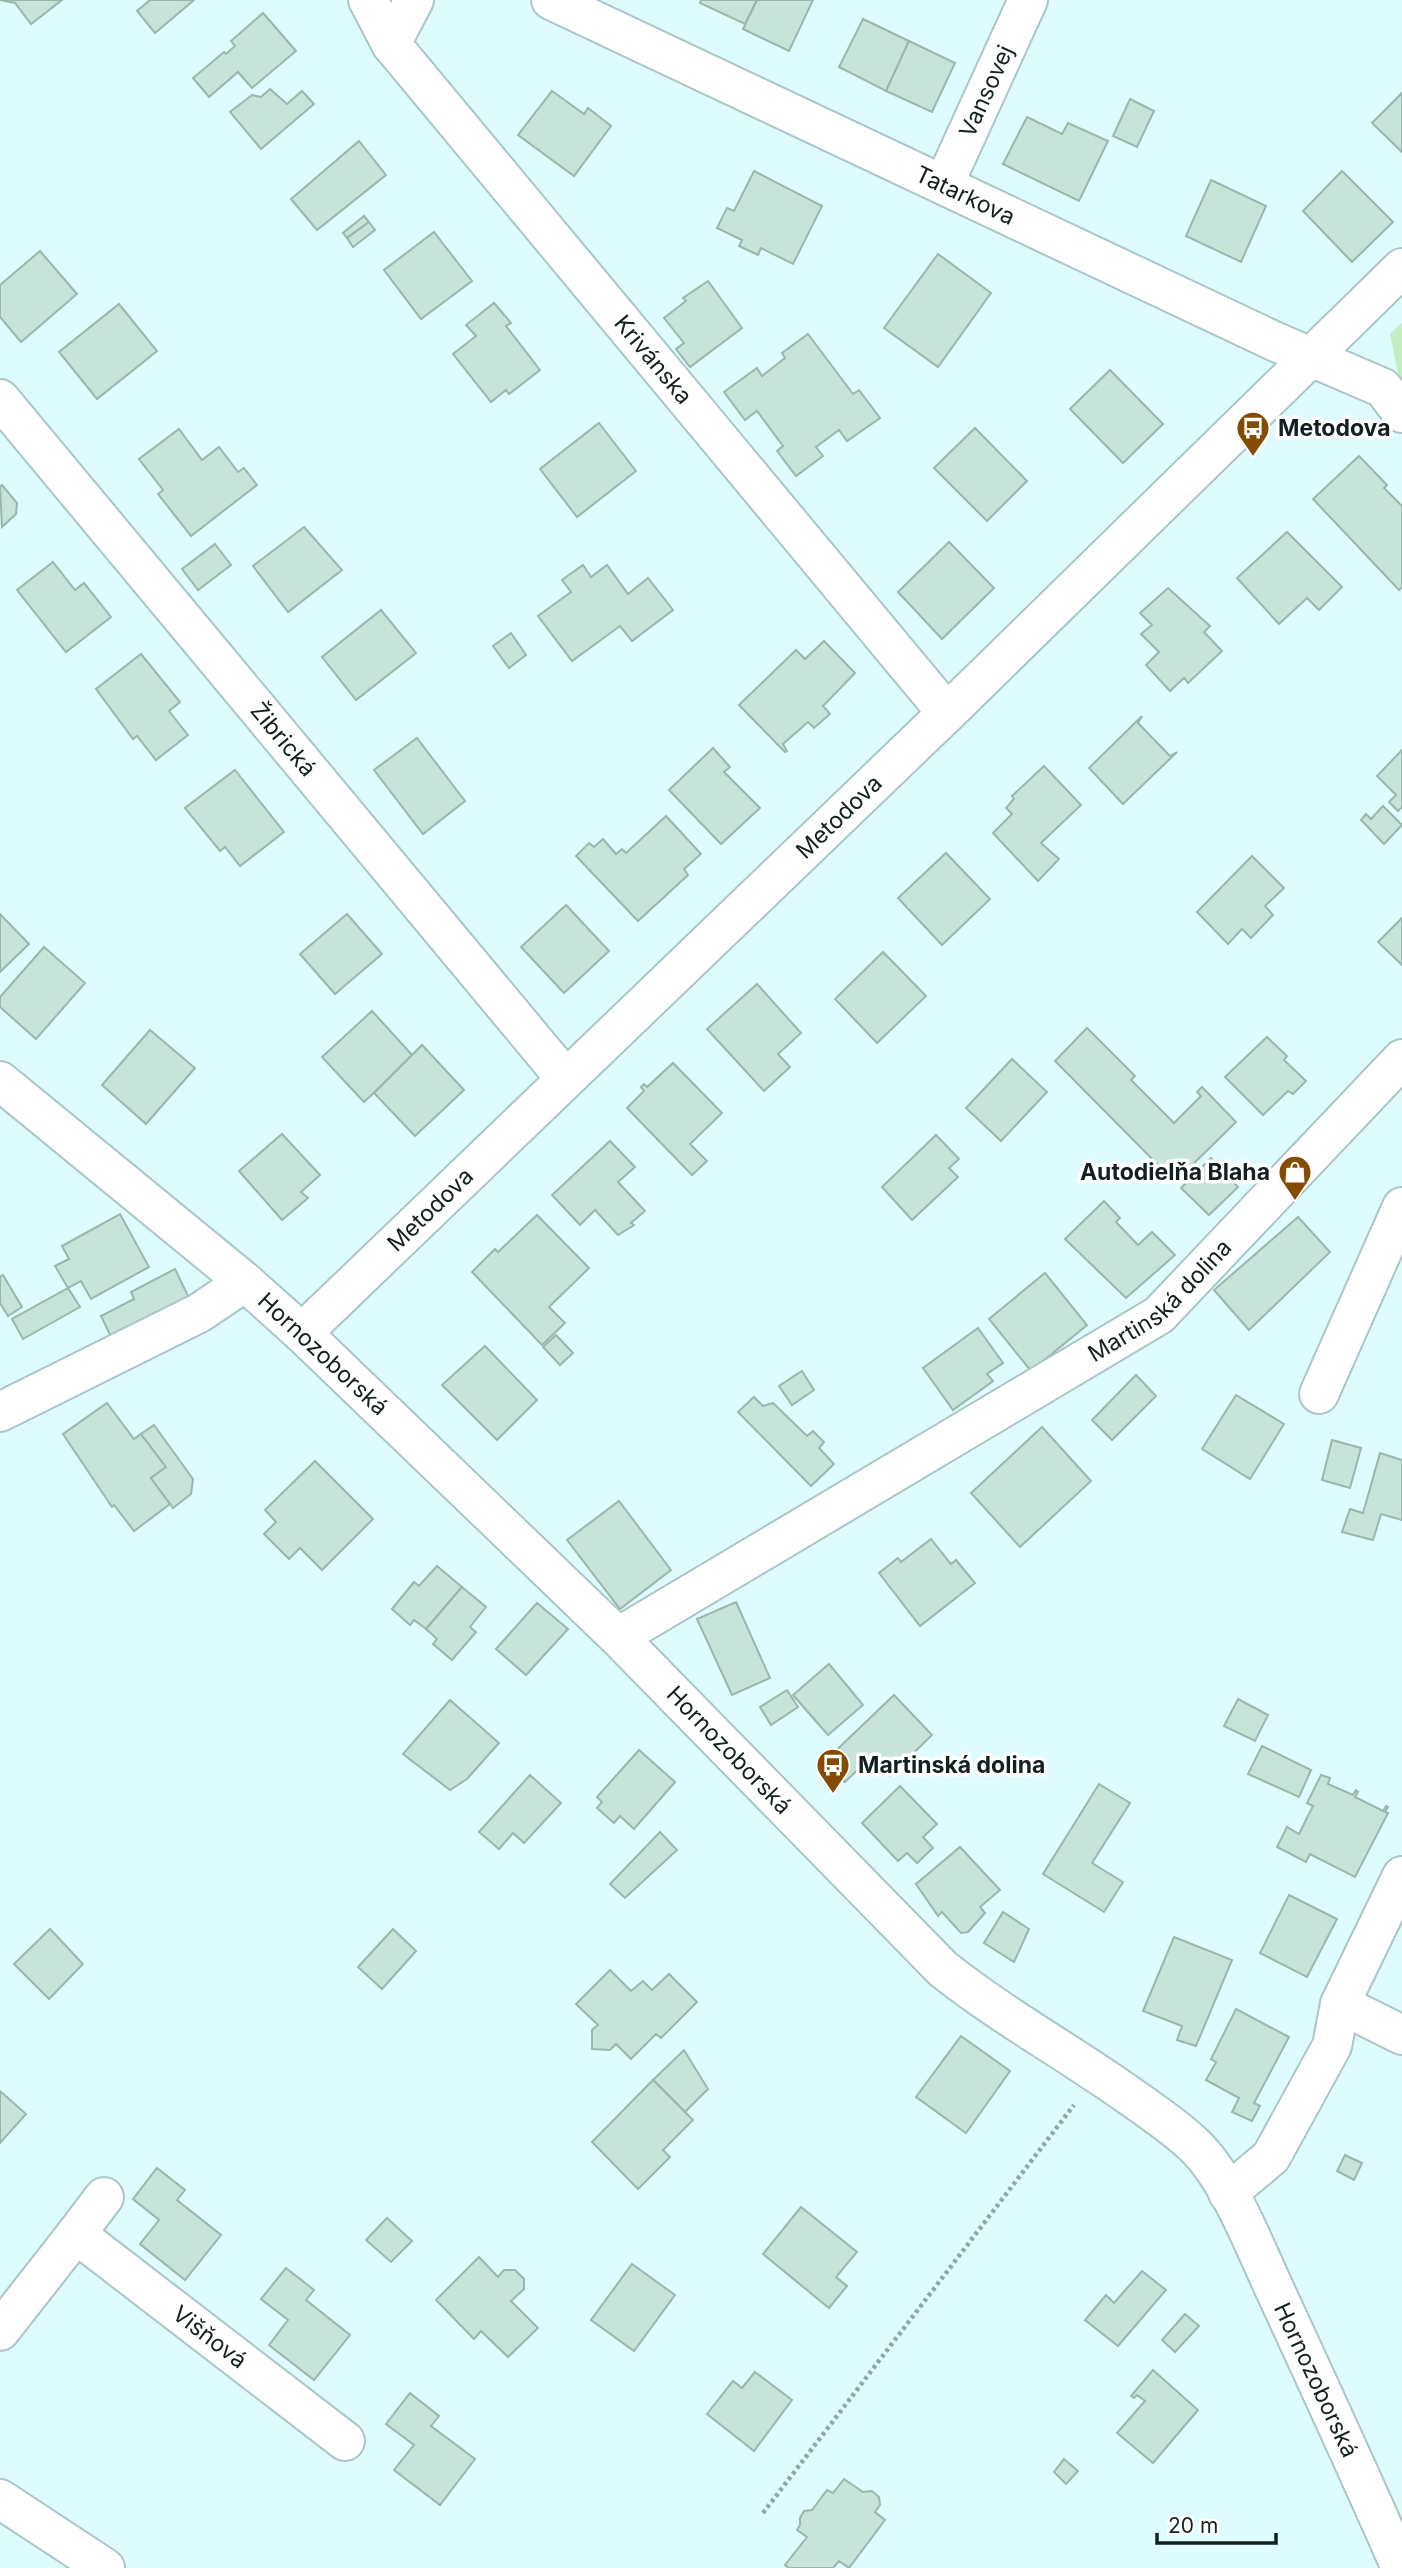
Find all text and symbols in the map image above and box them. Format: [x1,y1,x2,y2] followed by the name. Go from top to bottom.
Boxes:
[953,41,1019,142] street label: Vansovej
[911,160,1020,231] street label: Tatarkova
[608,309,698,410] street label: Krivánska
[1234,409,1272,458] bus stop icon: Metodova
[1278,414,1391,442] place label: Metodova
[245,697,322,782] street label: Žibrická
[790,769,888,864] street label: Metodova
[1276,1153,1314,1202] shop icon: Autodielňa Blaha
[1080,1158,1270,1186] place label: Autodielňa Blaha
[381,1162,479,1257] street label: Metodova
[1083,1234,1237,1368] street label: Martinská dolina
[252,1287,394,1421] street label: Hornozoborská
[661,1680,797,1820] street label: Hornozoborská
[814,1746,852,1795] bus stop icon: Martinská dolina
[858,1751,1045,1779] place label: Martinská dolina
[1268,2298,1364,2462] street label: Hornozoborská
[167,2300,252,2374] street label: Višňová
[1157,2502,1276,2546] scale bar
[1168,2513,1218,2538] text: 20 m

